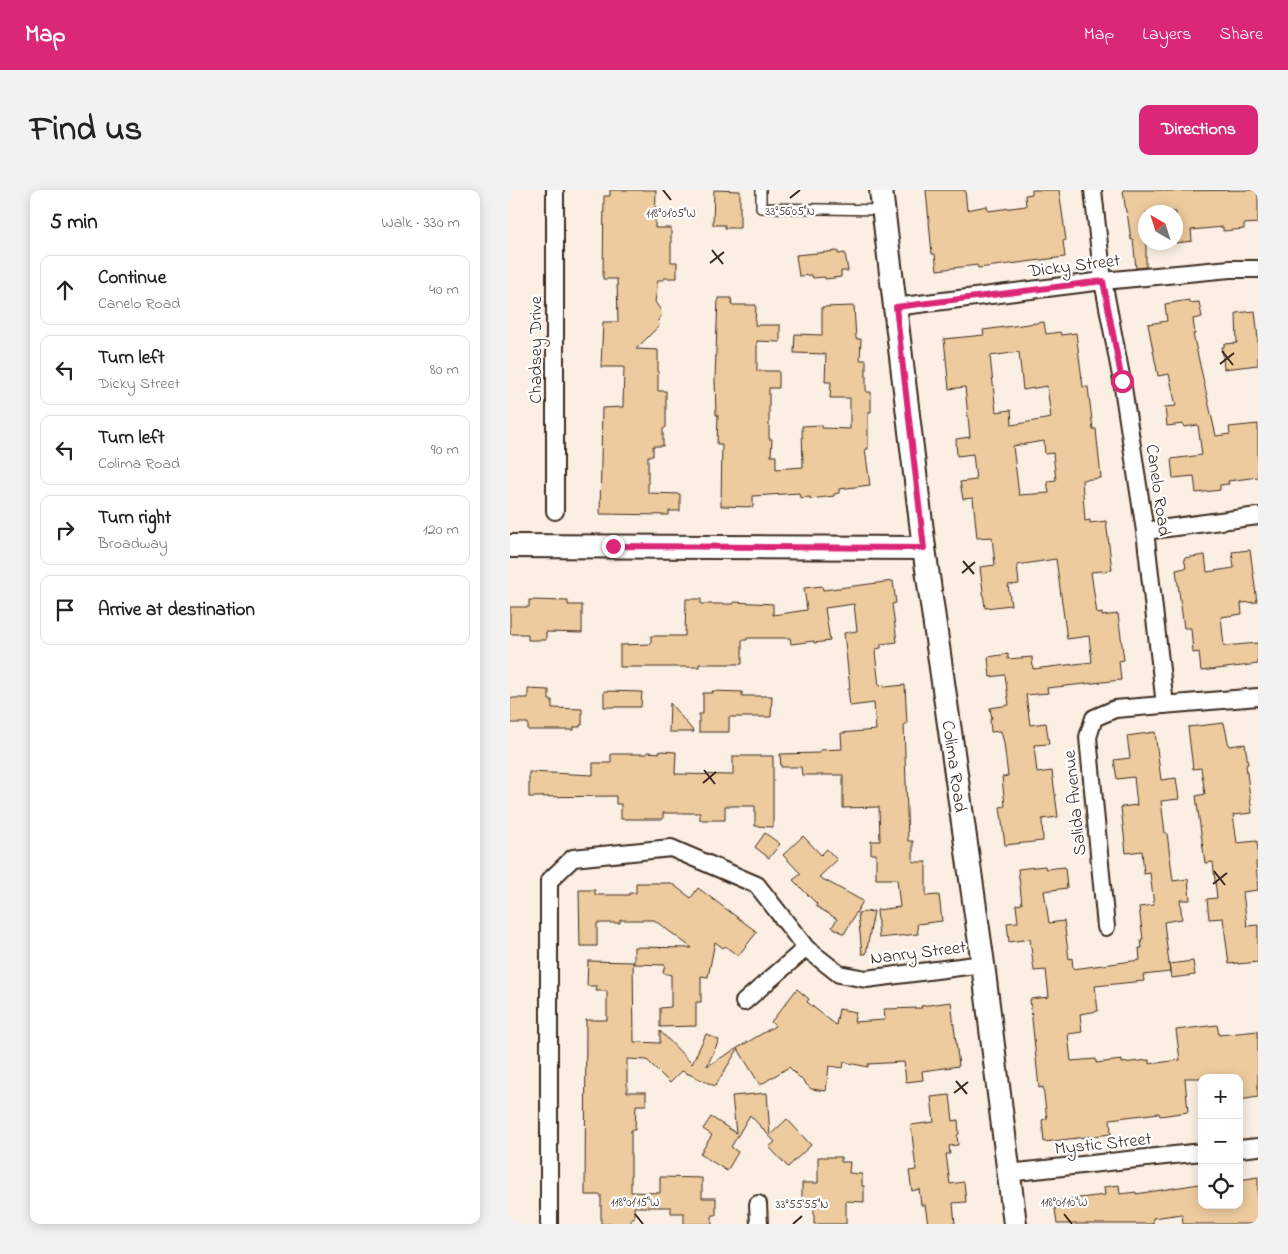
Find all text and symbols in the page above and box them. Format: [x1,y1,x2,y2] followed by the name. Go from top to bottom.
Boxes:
[25,18,66,53] text: Map
[1084,22,1114,48] text: Map
[1142,22,1192,48] text: Layers
[1220,22,1263,48] text: Share
[30,105,142,156] text: Find us
[1139,105,1258,155] button: Directions
[765,203,815,221] text: 33°56'05"N
[646,205,696,223] text: 118°01'05"W
[1138,205,1183,250] north arrow
[50,208,98,238] text: 5 min
[381,211,460,235] text: Walk · 330 m
[1026,248,1122,286] street label: Dicky Street
[98,265,166,292] text: Continue
[51,276,79,304] icon: ahead
[429,278,459,302] text: 40 m
[98,292,180,316] text: Canelo Road
[524,295,550,404] street label: Chadsey Drive
[98,345,165,372] text: Turn left
[51,356,79,384] icon: left
[430,358,459,382] text: 80 m
[1111,370,1134,393] route start
[98,372,180,396] text: Dicky Street
[98,425,165,452] text: Turn left
[51,436,79,464] icon: left
[431,438,459,462] text: 90 m
[1138,443,1176,538] street label: Canelo Road
[98,452,180,476] text: Colima Road
[98,505,171,532] text: Turn right
[51,516,79,544] icon: right
[423,518,459,542] text: 120 m
[98,532,168,556] text: Broadway
[602,535,625,558] route end
[51,596,79,624] icon: arrive
[98,597,255,624] text: Arrive at destination
[934,719,972,814] street label: Colima Road
[1057,748,1094,857] street label: Salida Avenue
[869,935,968,973] street label: Nanry Street
[1198,1074,1243,1209] map controls
[1198,1074,1243,1119] button: +
[1198,1119,1243,1164] button: −
[1053,1127,1153,1163] street label: Mystic Street
[1198,1164,1243,1209] button: locate
[611,1194,659,1212] text: 118°01'15"W
[1041,1194,1087,1212] text: 118°01'10"W
[776,1196,828,1214] text: 33°55'55"N

